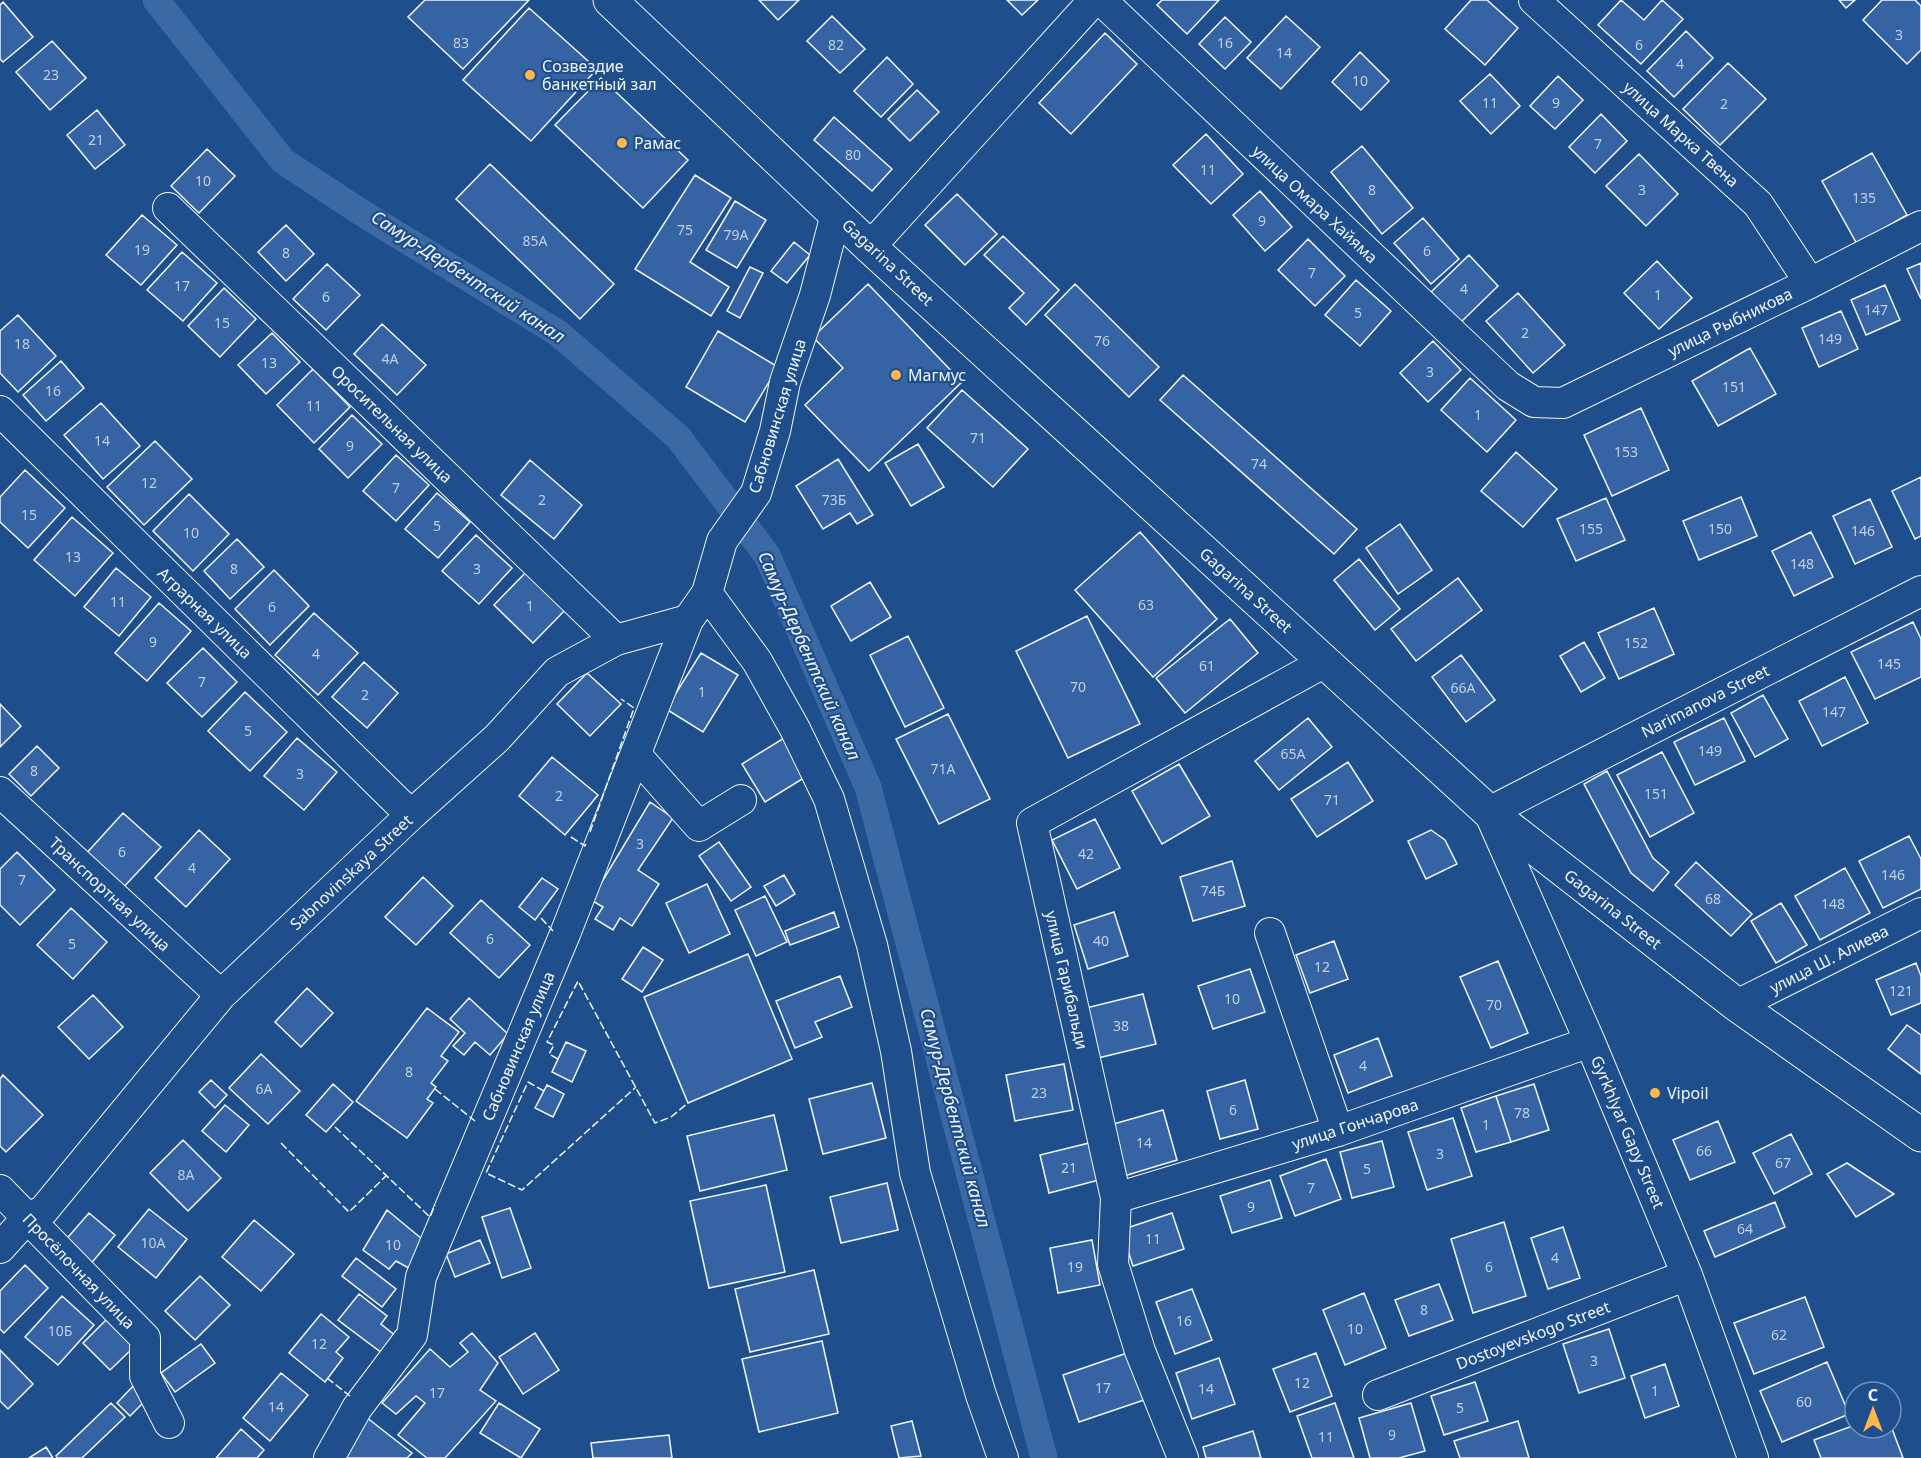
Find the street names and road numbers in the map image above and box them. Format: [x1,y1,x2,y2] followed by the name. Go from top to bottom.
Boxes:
[1618,76,1744,192] street label: улица Марка Твена
[1247,140,1383,268] street label: улица Омара Хайяма
[837,214,939,310] street label: Gagarina Street
[1664,282,1796,362] street label: улица Рыбникова
[743,336,811,496] street label: Сабновинская улица
[326,360,458,488] street label: Оросительная улица
[1195,542,1297,638] street label: Gagarina Street
[153,562,257,664] street label: Аграрная улица
[1637,659,1773,743] street label: Narimanova Street
[285,809,417,935] street label: Sabnovinskaya Street
[45,832,175,956] street label: Транспортная улица
[1560,864,1666,954] street label: Gagarina Street
[1040,908,1094,1052] street label: улица Гарибальди
[1766,920,1892,998] street label: улица Ш. Алиева
[477,968,559,1124] street label: Сабновинская улица
[1586,1052,1670,1212] street label: Gyrkhlyar Gapy Street
[1289,1093,1421,1155] street label: улица Гончарова
[18,1208,140,1334] street label: Просёлочная улица
[1453,1295,1613,1375] street label: Dostoyevskogo Street

